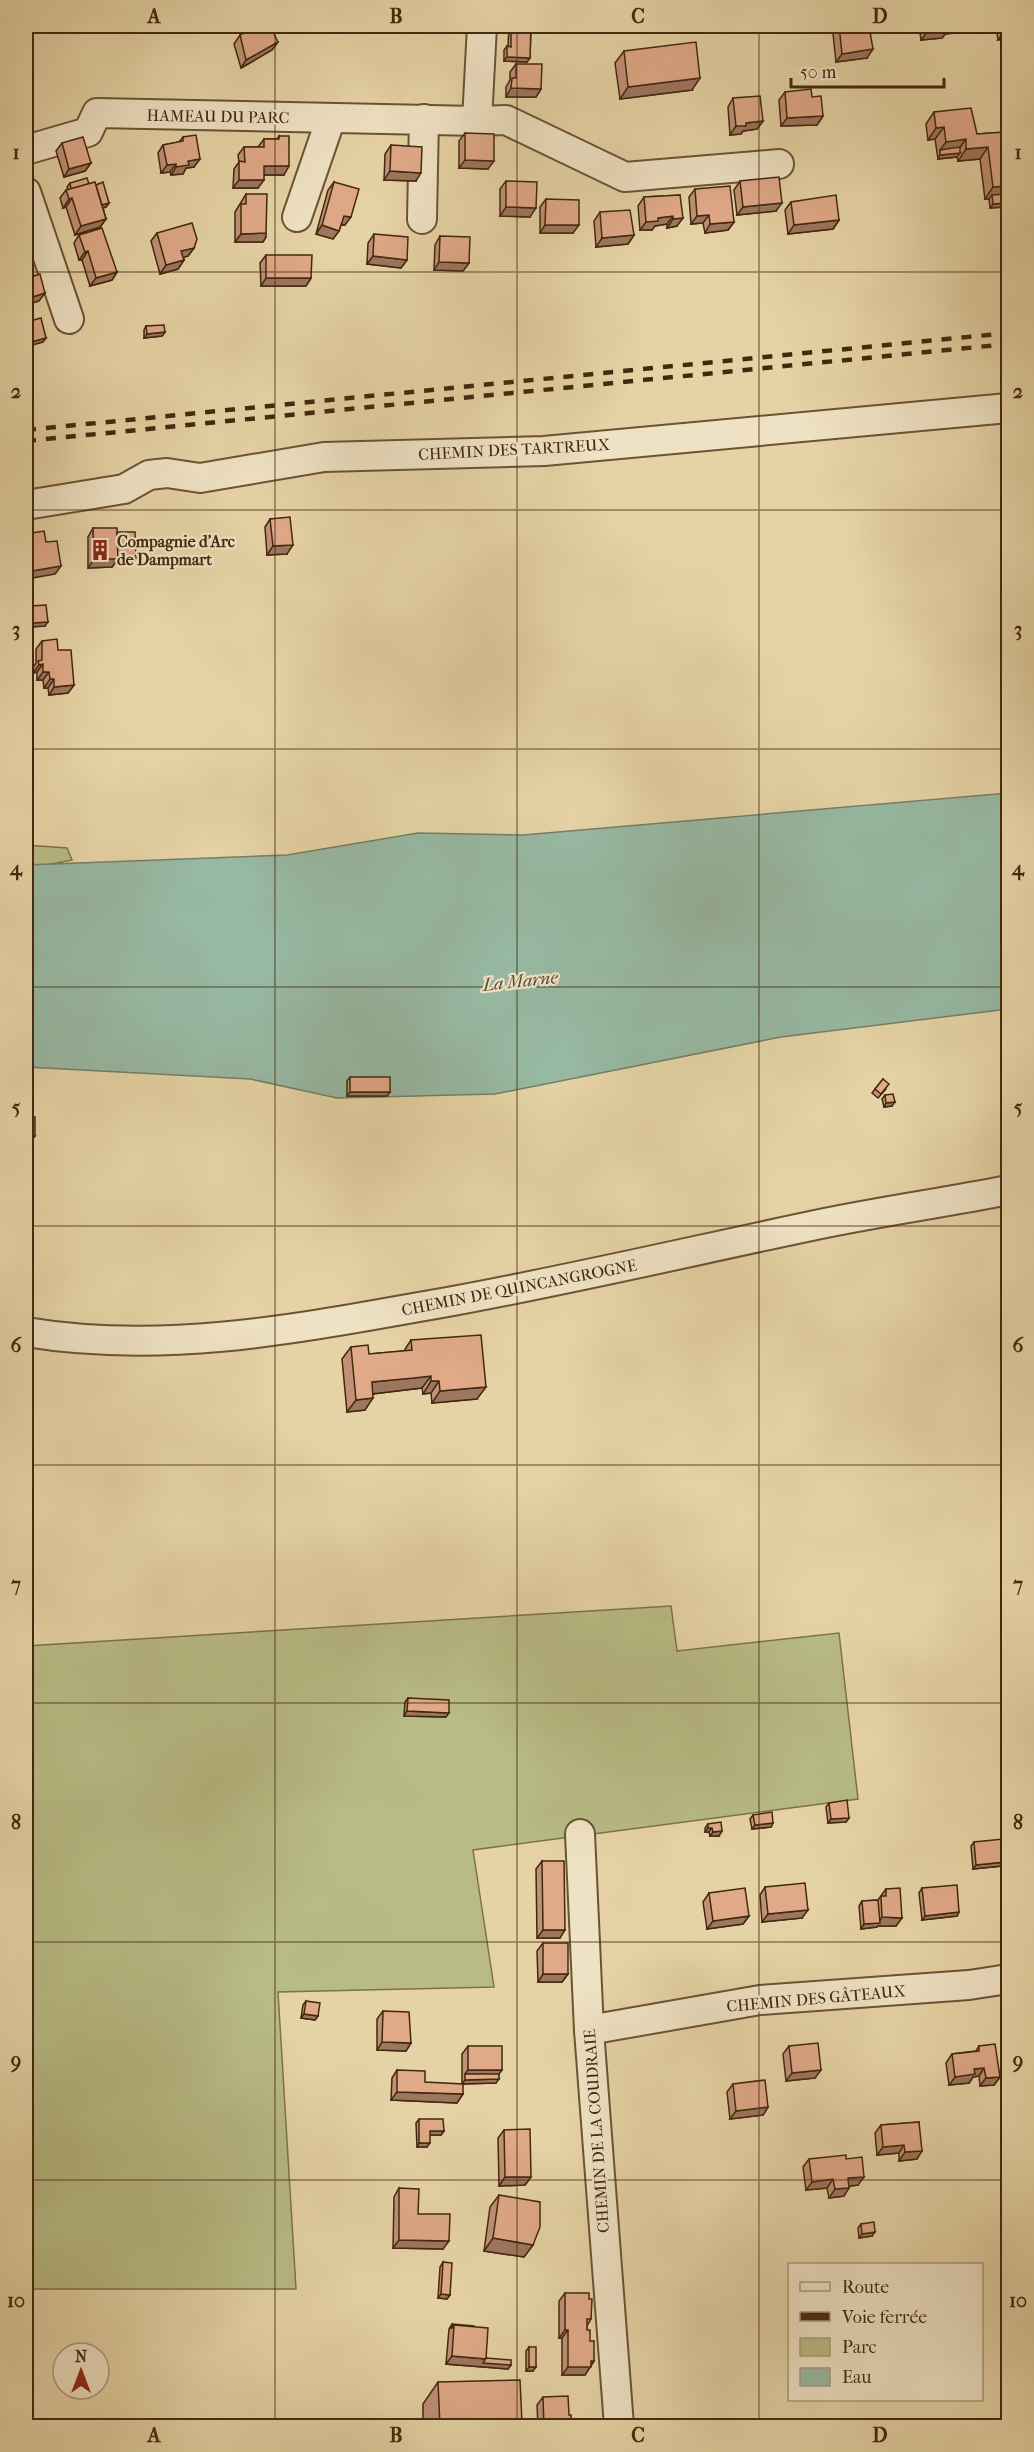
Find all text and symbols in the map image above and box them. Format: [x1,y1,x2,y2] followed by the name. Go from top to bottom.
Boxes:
[146,5,162,28] text: A
[389,5,403,28] text: B
[631,5,645,28] text: C
[872,5,888,28] text: D
[791,51,944,89] scale bar
[800,62,837,83] text: 50 m
[147,106,289,127] street label: HAMEAU DU PARC
[12,141,20,164] text: 1
[1014,141,1022,164] text: 1
[11,380,21,403] text: 2
[1013,380,1023,403] text: 2
[418,435,611,464] street label: CHEMIN DES TARTREUX
[117,532,235,570] place label: Compagnie d'Arc de Dampmart
[88,538,112,562] building icon: Compagnie d'Arc de Dampmart
[12,618,20,641] text: 3
[1014,618,1022,641] text: 3
[9,857,23,881] text: 4
[1011,857,1025,881] text: 4
[480,967,559,996] water label: La Marne
[12,1096,21,1119] text: 5
[1014,1096,1023,1119] text: 5
[400,1255,638,1320] street label: CHEMIN DE QUINCANGROGNE
[11,1334,23,1357] text: 6
[1013,1334,1025,1357] text: 6
[10,1573,21,1596] text: 7
[1012,1573,1023,1596] text: 7
[11,1811,21,1834] text: 8
[1013,1811,1023,1834] text: 8
[726,1980,907,2016] street label: CHEMIN DES GÂTEAUX
[580,2028,613,2234] street label: CHEMIN DE LA COUDRAIE
[10,2050,21,2073] text: 9
[1012,2050,1023,2073] text: 9
[788,2263,983,2401] legend
[842,2277,889,2298] text: Route
[7,2289,25,2312] text: 10
[1009,2289,1027,2312] text: 10
[841,2307,927,2328] text: Voie ferrée
[842,2337,877,2358] text: Parc
[51,2341,111,2401] north arrow
[75,2347,88,2366] text: N
[842,2367,871,2388] text: Eau
[146,2424,162,2447] text: A
[389,2424,403,2447] text: B
[631,2424,645,2447] text: C
[872,2424,888,2447] text: D

